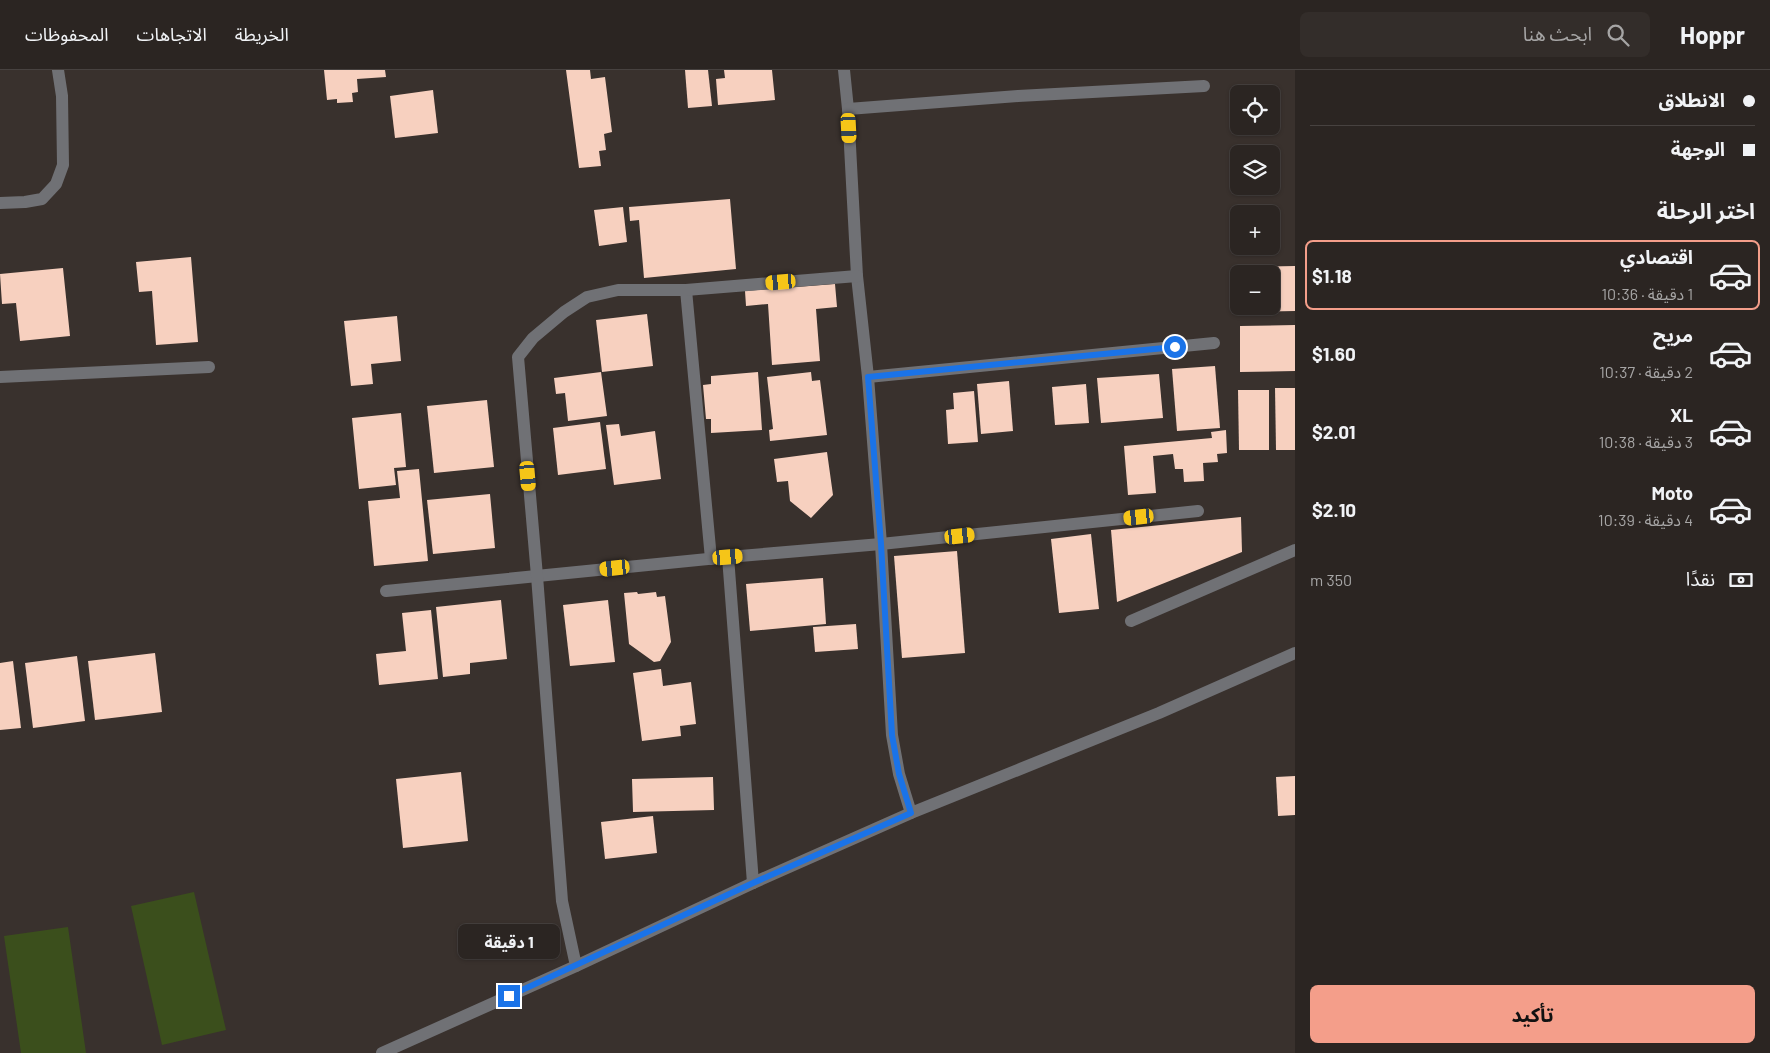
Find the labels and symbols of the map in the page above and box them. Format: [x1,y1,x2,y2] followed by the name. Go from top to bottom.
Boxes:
[840,113,857,143] car
[765,273,796,291] car
[1164,336,1186,358] route start
[519,460,536,492] car
[1123,508,1154,526] car
[944,527,975,545] car
[712,548,743,566] car
[599,559,630,577] car
[458,924,560,958] callout: 1 دقيقة
[498,985,520,1007] route end

